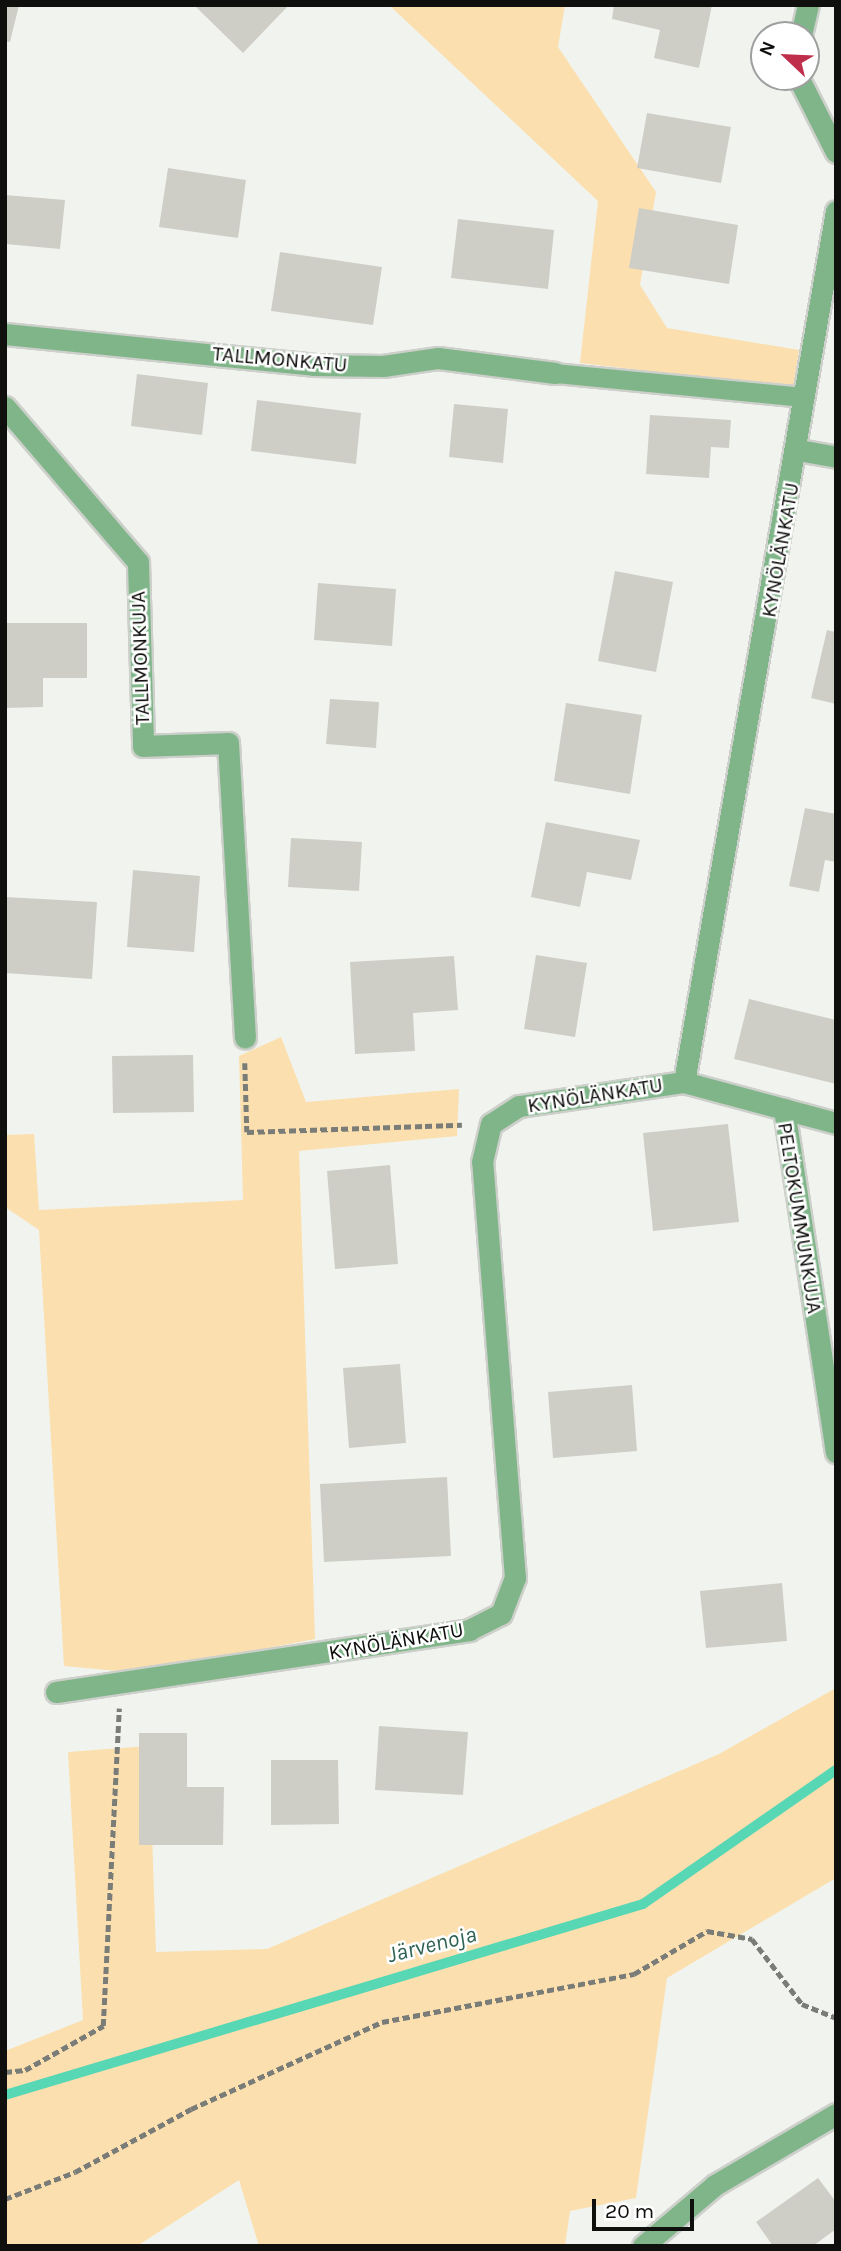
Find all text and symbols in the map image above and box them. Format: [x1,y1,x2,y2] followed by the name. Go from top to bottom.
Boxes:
[750,21,820,91] north arrow
[755,38,780,59] text: N
[212,341,348,377] street label: TALLMONKATU
[756,481,804,619] street label: KYNÖLÄNKATU
[125,591,155,725] street label: TALLMONKUJA
[526,1072,664,1118] street label: KYNÖLÄNKATU
[772,1121,828,1315] street label: PELTOKUMMUNKUJA
[327,1617,465,1665] street label: KYNÖLÄNKATU
[385,1921,479,1969] water label: Järvenoja
[596,2184,698,2228] scale bar
[605,2199,654,2223] text: 20 m

